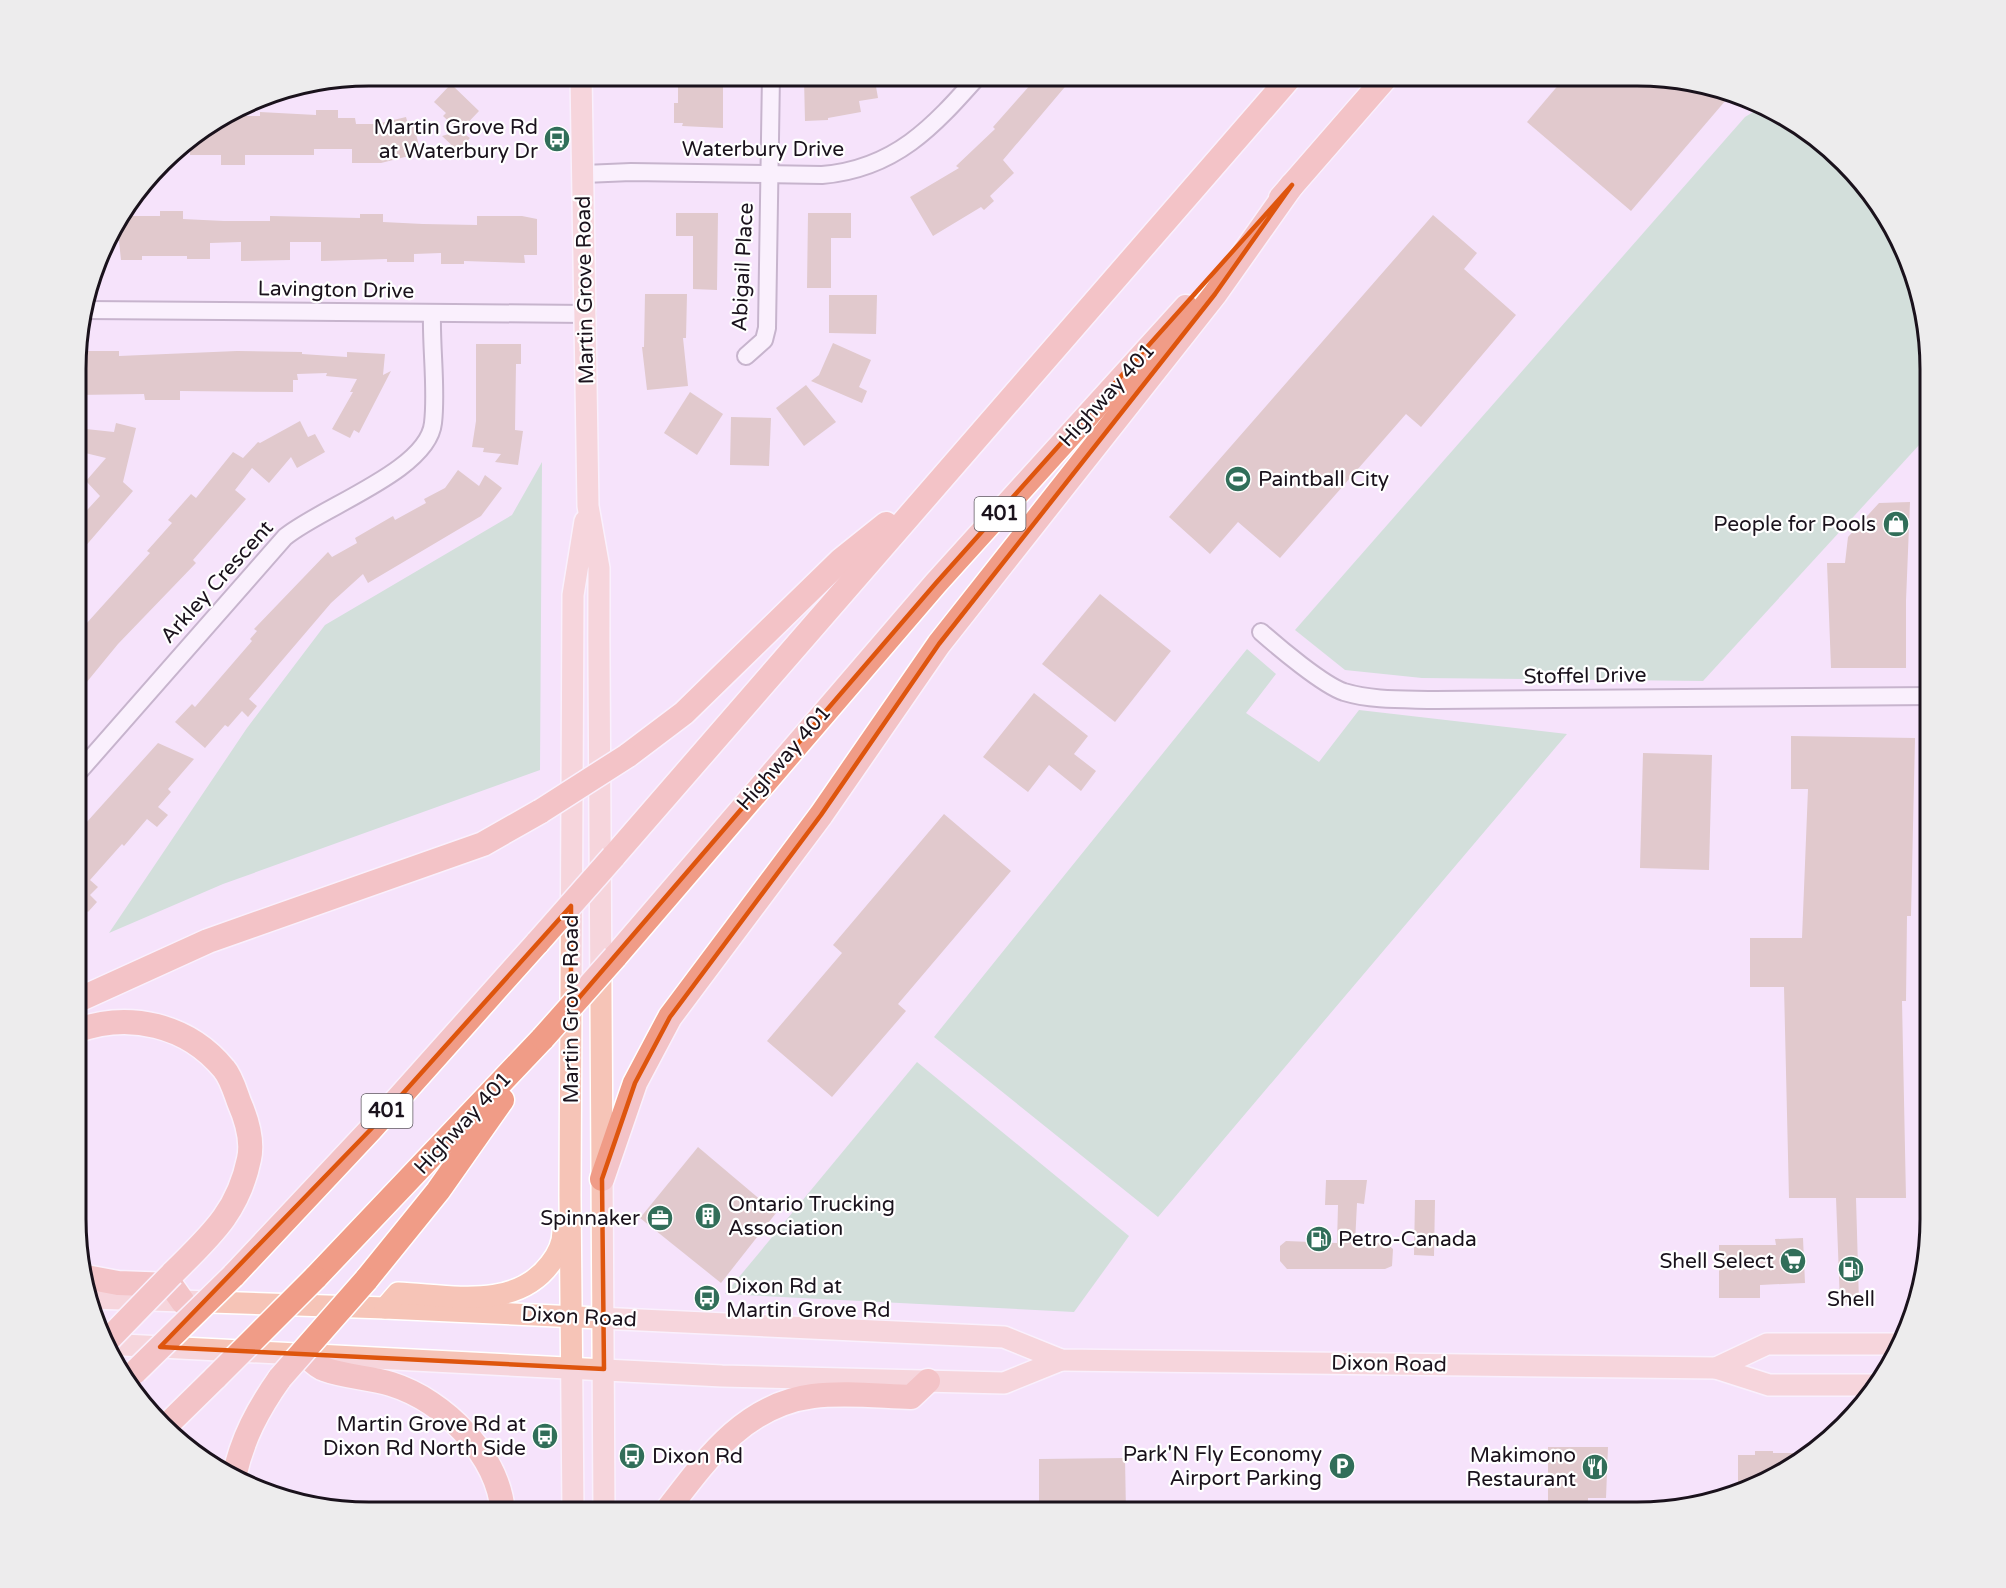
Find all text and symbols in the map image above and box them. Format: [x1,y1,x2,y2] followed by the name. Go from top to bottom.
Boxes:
[374,115,538,164] place label: Martin Grove Rd at Waterbury Dr
[542,124,572,154] bus stop icon: Martin Grove Rd at Waterbury Dr
[682,137,844,162] street label: Waterbury Drive
[571,195,599,385] street label: Martin Grove Road
[727,202,759,332] street label: Abigail Place
[257,276,415,304] street label: Lavington Drive
[1054,338,1160,452] street label: Highway 401
[1223,464,1253,494] sports icon: Paintball City
[1258,467,1389,492] place label: Paintball City
[974,497,1026,531] road number: 401
[1881,509,1911,539] shop icon: People for Pools
[1713,512,1876,537] place label: People for Pools
[155,515,279,649] street label: Arkley Crescent
[1523,662,1647,690] street label: Stoffel Drive
[732,700,836,816] street label: Highway 401
[559,915,584,1103] street label: Martin Grove Road
[409,1067,517,1179] street label: Highway 401
[362,1094,412,1128] road number: 401
[728,1192,895,1241] place label: Ontario Trucking Association
[693,1201,723,1231] building icon: Ontario Trucking Association
[645,1203,675,1233] office icon: Spinnaker
[540,1206,640,1231] place label: Spinnaker
[1304,1224,1334,1254] fuel station icon: Petro-Canada
[1338,1227,1477,1252] place label: Petro-Canada
[1778,1246,1808,1276] supermarket icon: Shell Select
[1659,1249,1774,1274] place label: Shell Select
[1836,1254,1866,1284] fuel station icon: Shell
[726,1274,890,1323] place label: Dixon Rd at Martin Grove Rd
[692,1283,722,1313] bus stop icon: Dixon Rd at Martin Grove Rd
[1827,1287,1875,1312] place label: Shell
[521,1301,637,1333] street label: Dixon Road
[1331,1350,1447,1378] street label: Dixon Road
[323,1412,526,1461] place label: Martin Grove Rd at Dixon Rd North Side
[530,1421,560,1451] bus stop icon: Martin Grove Rd at Dixon Rd North Side
[617,1441,647,1471] bus stop icon: Dixon Rd
[1123,1442,1322,1491] place label: Park'N Fly Economy Airport Parking
[1466,1443,1576,1492] place label: Makimono Restaurant
[652,1444,743,1469] place label: Dixon Rd
[1327,1451,1357,1481] parking icon: Park'N Fly Economy Airport Parking
[1580,1452,1610,1482] restaurant icon: Makimono Restaurant

